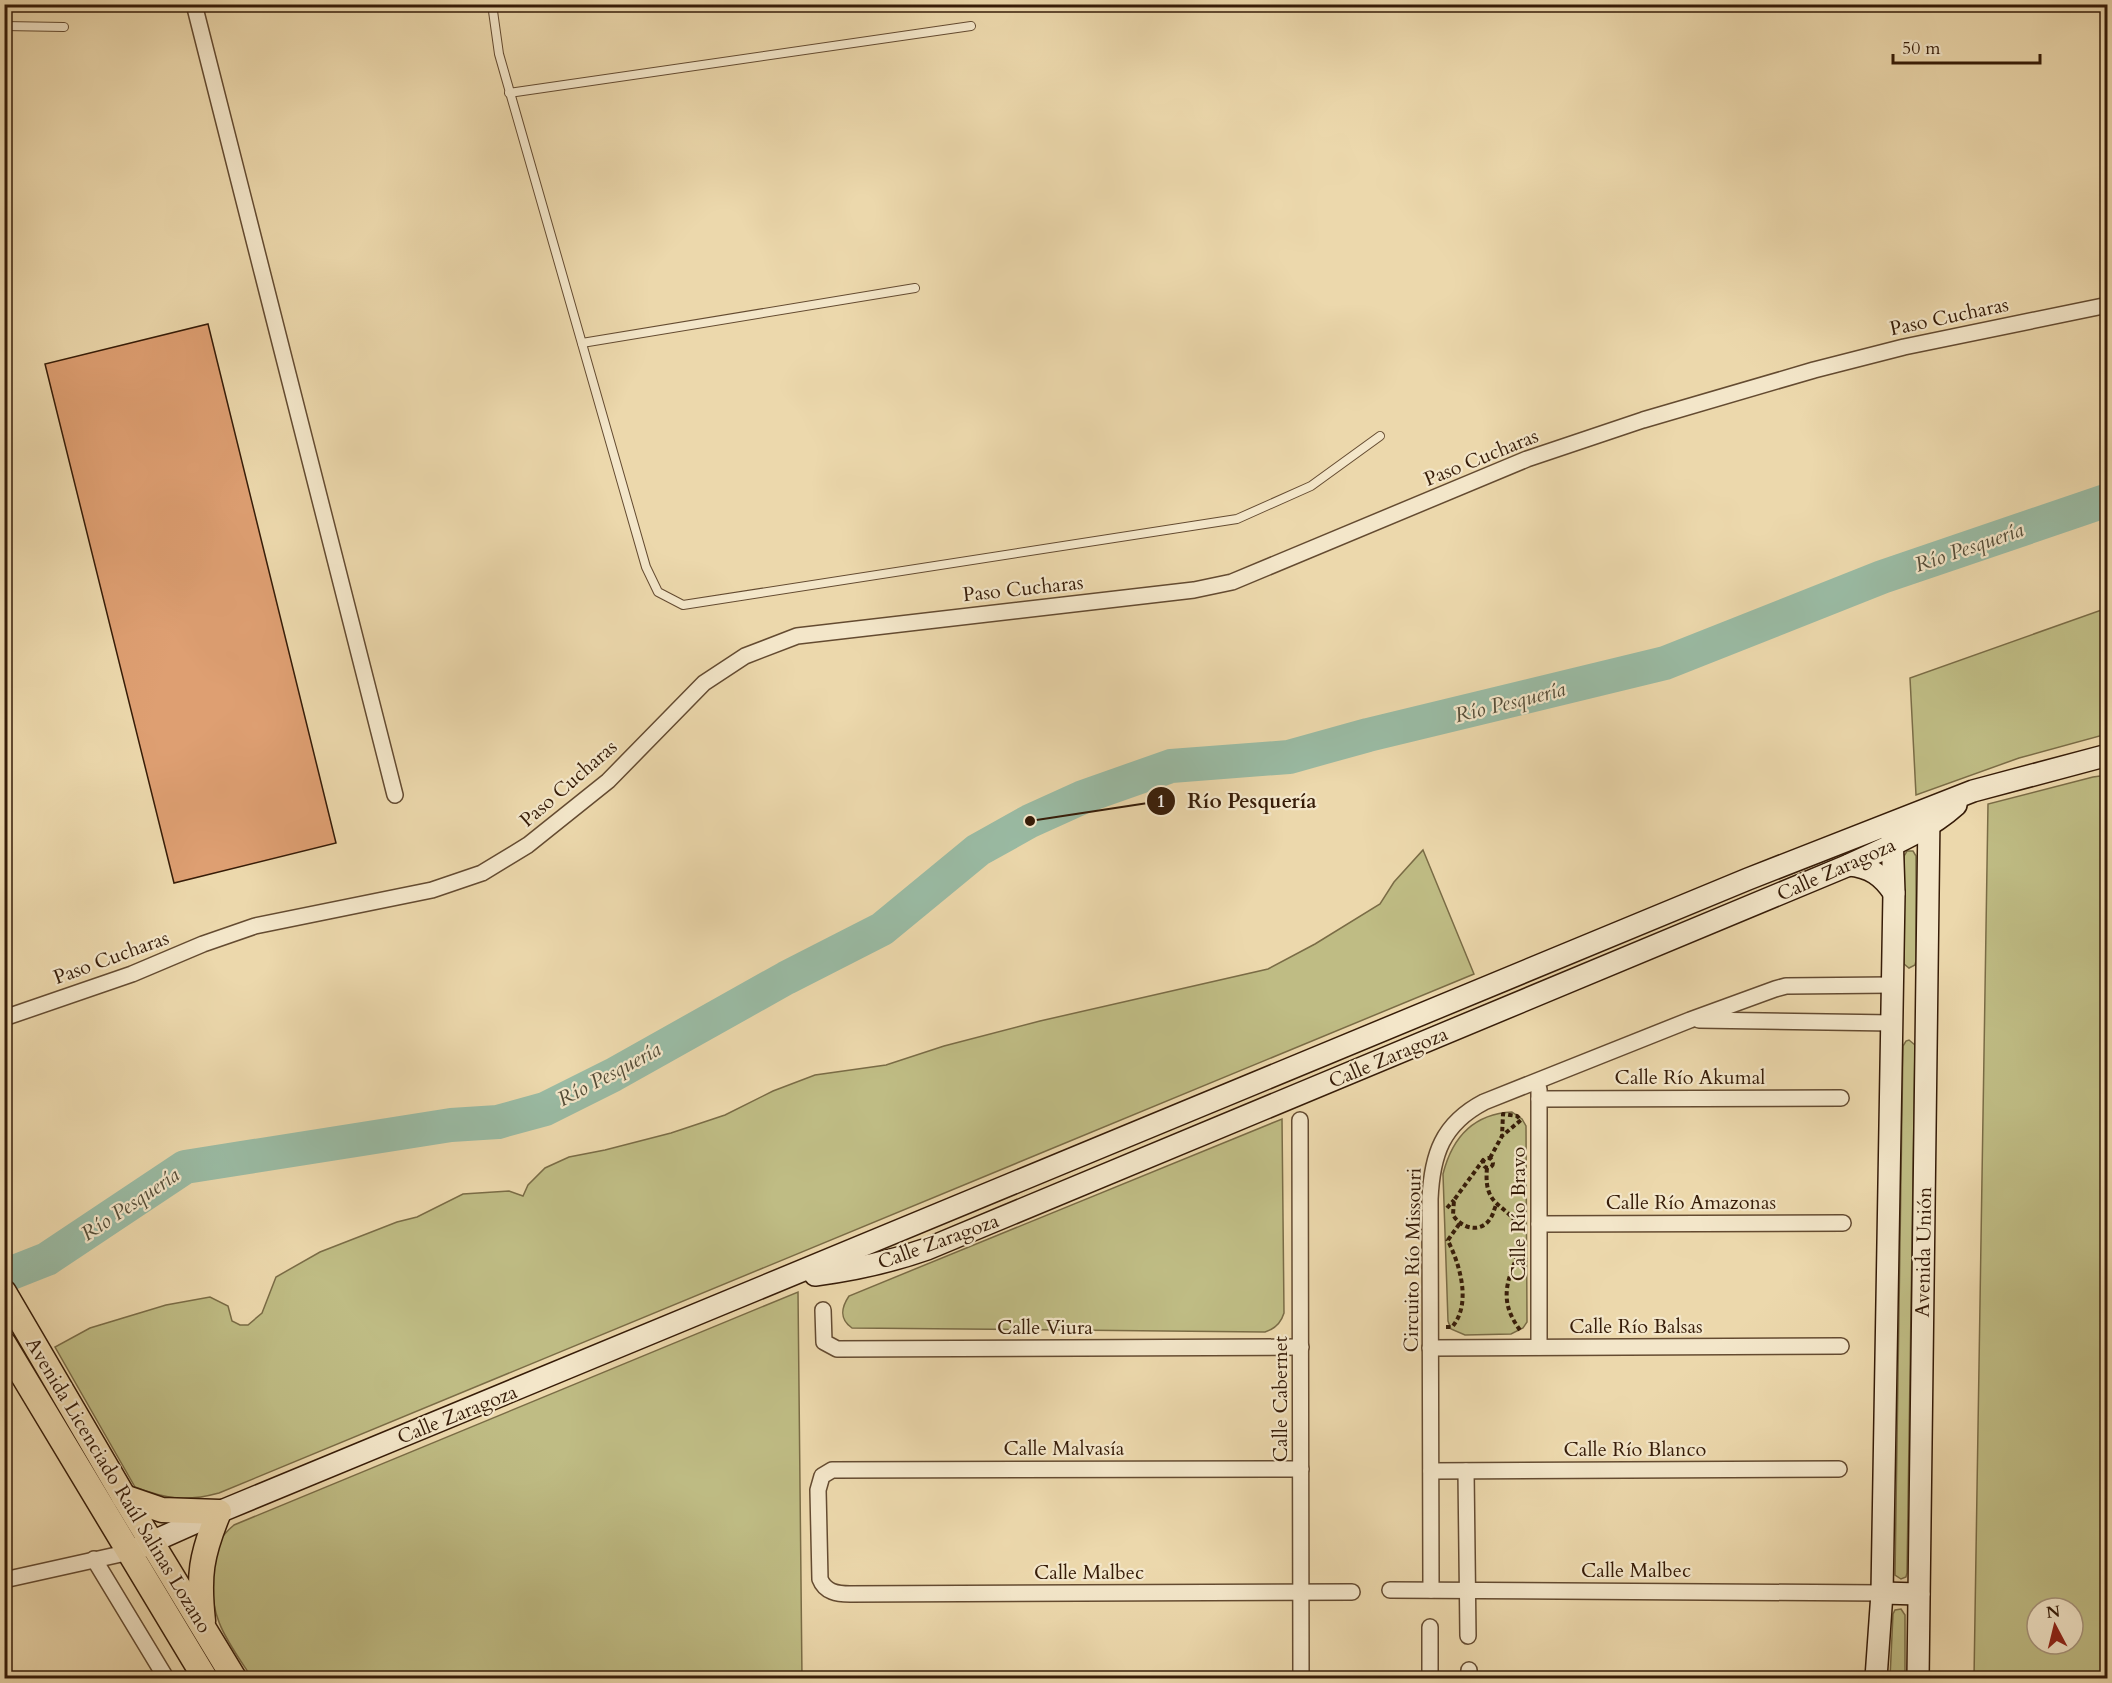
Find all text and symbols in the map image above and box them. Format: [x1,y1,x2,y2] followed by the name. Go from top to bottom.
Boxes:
[1893,27,2040,65] scale bar
[1902,36,1941,61] text: 50 m
[1887,291,2011,342] street label: Paso Cucharas
[1420,422,1542,493] street label: Paso Cucharas
[1911,515,2027,580] water label: Río Pesquería
[961,569,1085,608] street label: Paso Cucharas
[1452,675,1569,730] water label: Río Pesquería
[514,734,623,833] street label: Paso Cucharas
[1146,781,1329,820] callout: Río Pesquería
[1187,787,1317,816] text: Río Pesquería
[1156,789,1166,814] text: 1
[1773,831,1900,908] street label: Calle Zaragoza
[50,924,173,991] street label: Paso Cucharas
[1324,1020,1452,1095] street label: Calle Zaragoza
[552,1035,666,1114] water label: Río Pesquería
[1615,1064,1765,1091] street label: Calle Río Akumal
[1505,1146,1532,1281] street label: Calle Río Bravo
[75,1161,185,1248] water label: Río Pesquería
[1397,1167,1428,1353] street label: Circuito Río Missouri
[1909,1186,1938,1318] street label: Avenida Unión
[1606,1189,1776,1216] street label: Calle Río Amazonas
[874,1207,1003,1276] street label: Calle Zaragoza
[1569,1313,1703,1340] street label: Calle Río Balsas
[997,1314,1093,1341] street label: Calle Viura
[19,1332,218,1638] street label: Avenida Licenciado Raúl Salinas Lozano
[1267,1335,1294,1462] street label: Calle Cabernet
[393,1378,521,1451] street label: Calle Zaragoza
[1004,1435,1125,1462] street label: Calle Malvasía
[1564,1436,1707,1463] street label: Calle Río Blanco
[1581,1557,1691,1584] street label: Calle Malbec
[1034,1559,1144,1586] street label: Calle Malbec
[2025,1596,2085,1656] north arrow
[2045,1600,2062,1624] text: N

